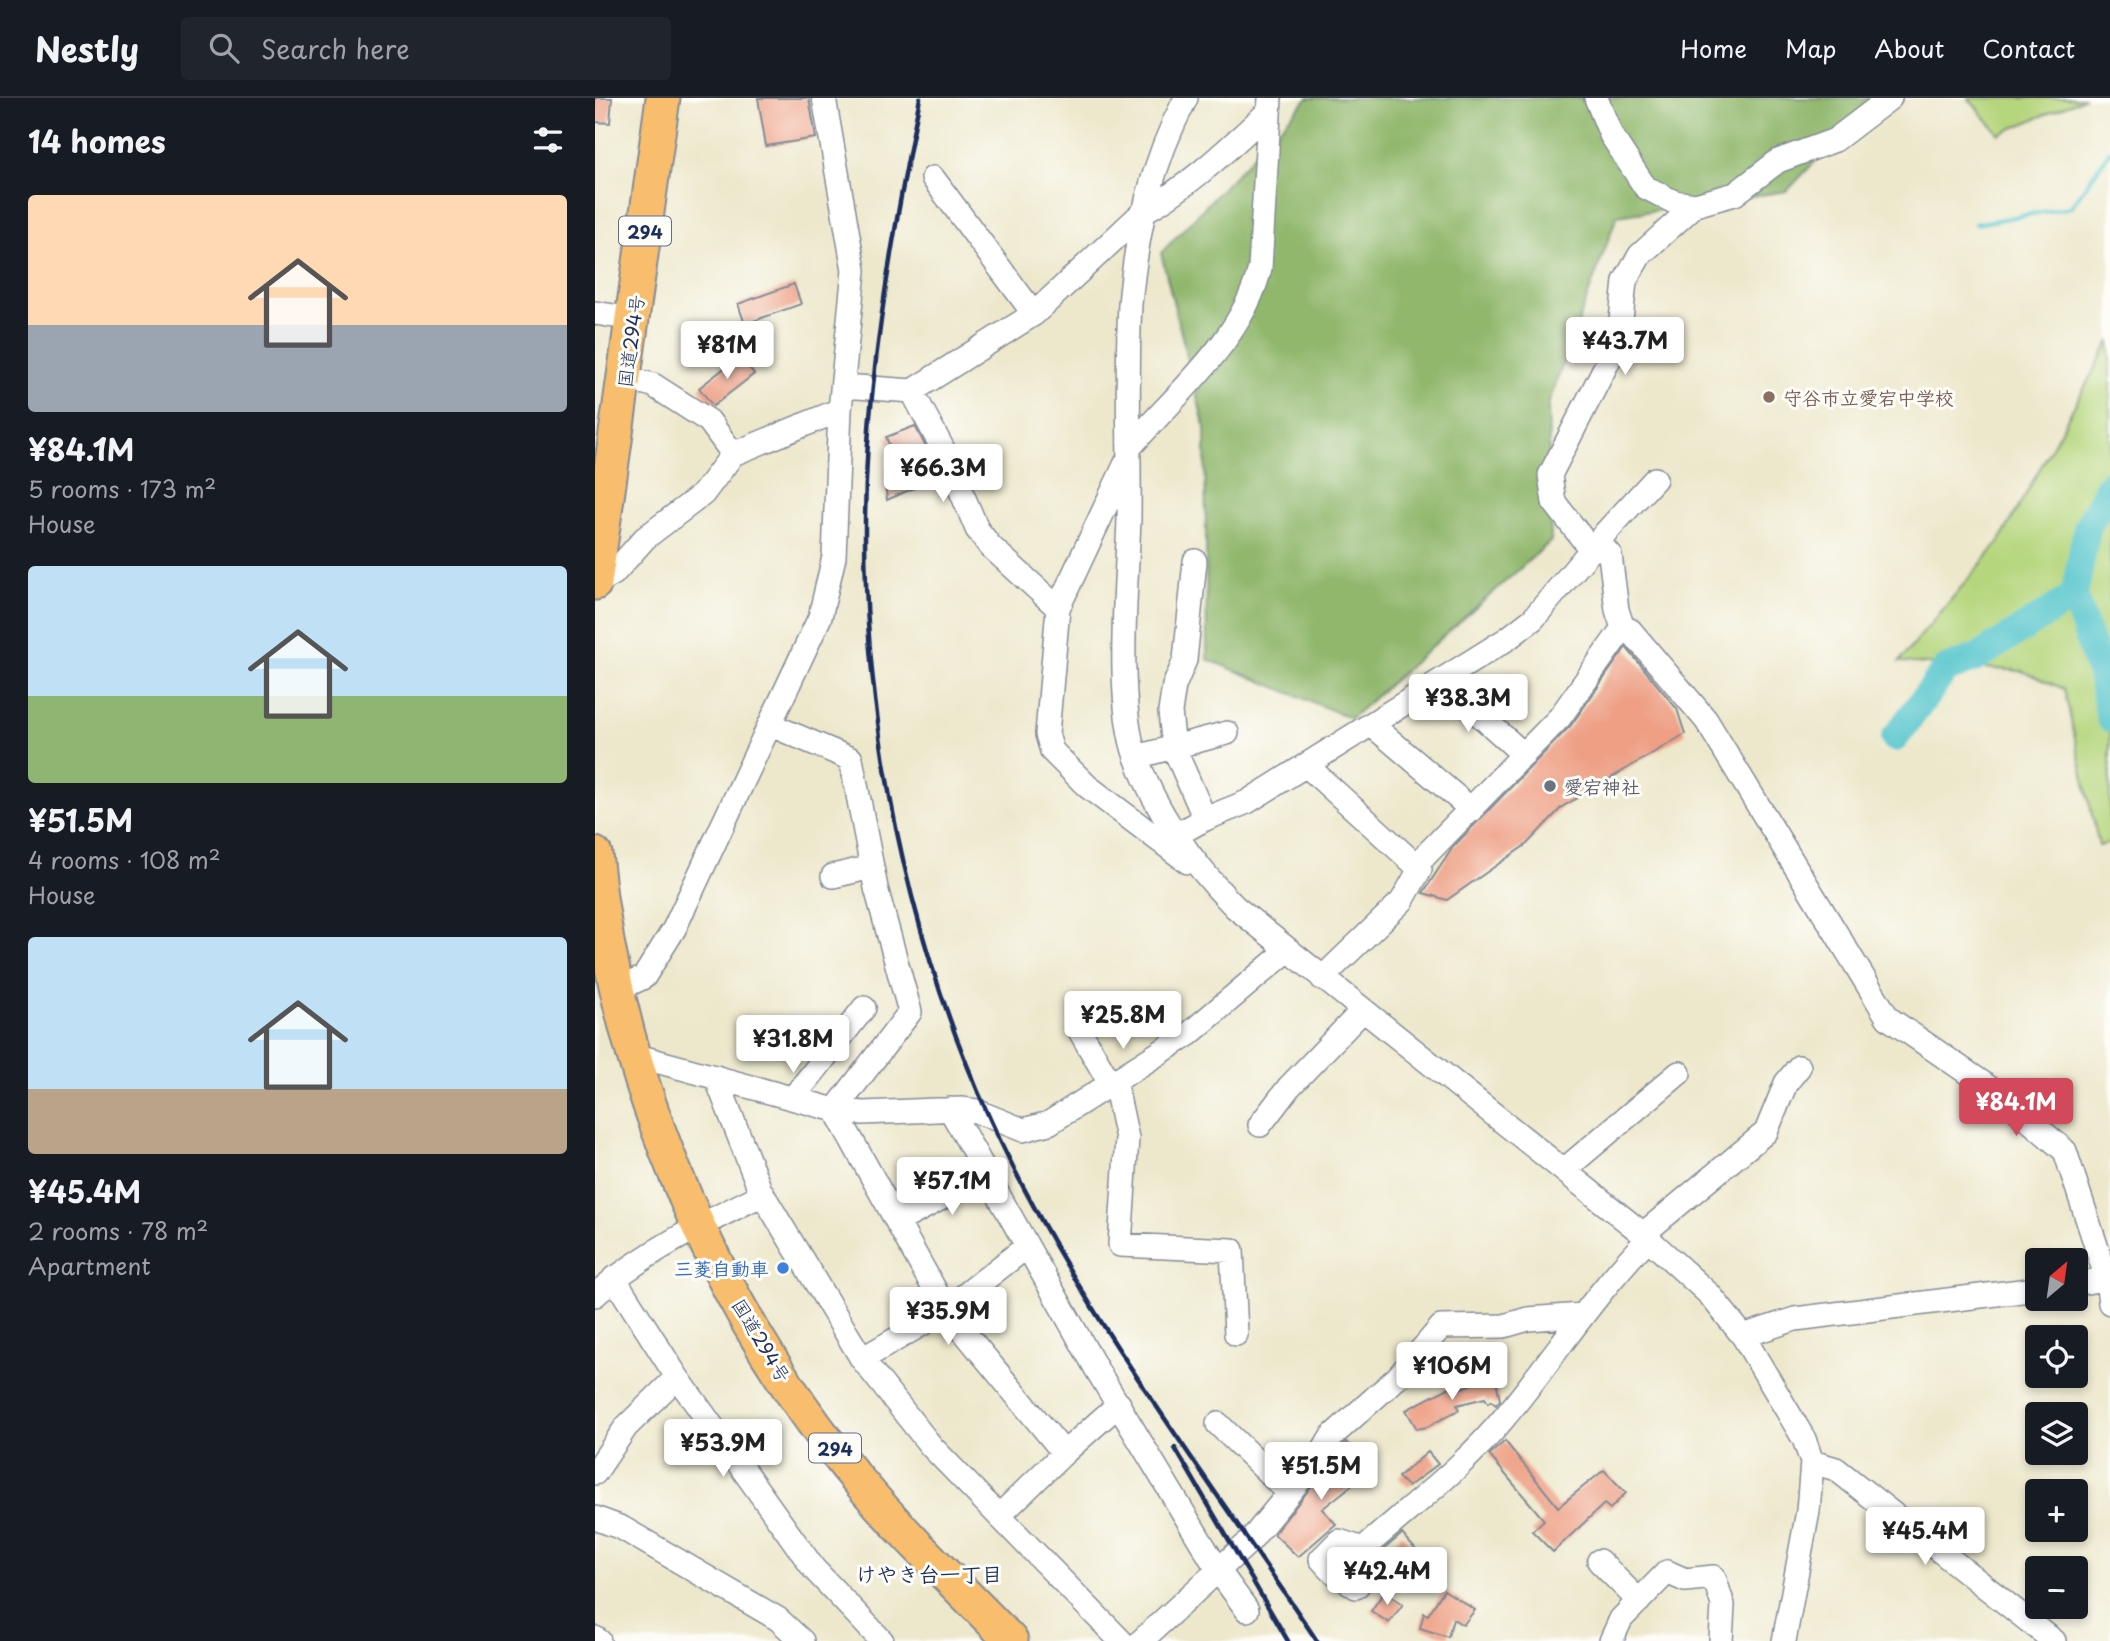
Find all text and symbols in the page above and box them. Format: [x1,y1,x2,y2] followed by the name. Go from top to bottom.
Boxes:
[181,17,671,80] search box
[35,23,139,73] text: Nestly
[205,29,243,67] icon: search
[261,29,410,68] text: Search here
[1680,30,1747,66] text: Home
[1785,30,1836,66] text: Map
[1874,30,1944,66] text: About
[1982,30,2075,66] text: Contact
[28,118,166,163] text: 14 homes
[529,121,567,159] icon: filters
[619,216,671,246] road number: 294
[235,240,361,366] icon: home
[610,293,650,389] street label: 国道294号
[1568,317,1682,377] pin: ¥43.7M
[686,322,768,381] pin: ¥81M
[1582,322,1668,357] text: ¥43.7M
[697,326,757,361] text: ¥81M
[1783,383,1954,411] place label: 守谷市立愛宕中学校
[1761,389,1777,405] marker: 守谷市立愛宕中学校
[28,426,134,471] text: ¥84.1M
[886,444,1000,504] pin: ¥66.3M
[900,449,986,484] text: ¥66.3M
[28,471,216,506] text: 5 rooms · 173 m²
[28,506,95,541] text: House
[235,611,361,737] icon: home
[1411,674,1525,734] pin: ¥38.3M
[1425,679,1511,714] text: ¥38.3M
[1564,772,1640,800] place label: 愛宕神社
[1542,778,1558,794] marker: 愛宕神社
[28,797,133,842] text: ¥51.5M
[28,842,221,877] text: 4 rooms · 108 m²
[28,877,95,912] text: House
[235,982,361,1108] icon: home
[1066,992,1180,1051] pin: ¥25.8M
[1080,996,1166,1031] text: ¥25.8M
[736,1016,850,1075] pin: ¥31.8M
[752,1020,834,1055] text: ¥31.8M
[1959,1079,2073,1138] pin: ¥84.1M
[1975,1083,2057,1118] text: ¥84.1M
[895,1158,1009,1217] pin: ¥57.1M
[913,1162,991,1197] text: ¥57.1M
[28,1168,141,1213] text: ¥45.4M
[28,1213,208,1248] text: 2 rooms · 78 m²
[28,1248,151,1283] text: Apartment
[2025,1248,2088,1311] north arrow
[2025,1248,2088,1619] map controls
[674,1254,769,1282] place label: 三菱自動車
[775,1260,791,1276] marker: 三菱自動車
[891,1288,1005,1347] pin: ¥35.9M
[906,1292,990,1327] text: ¥35.9M
[726,1293,798,1387] street label: 国道294号
[2025,1325,2088,1388] button: locate
[1403,1342,1501,1402] pin: ¥106M
[1412,1347,1492,1382] text: ¥106M
[2025,1402,2088,1465] button: layers
[666,1420,780,1479] pin: ¥53.9M
[680,1424,766,1459] text: ¥53.9M
[809,1434,861,1462] road number: 294
[1264,1442,1378,1502] pin: ¥51.5M
[1281,1447,1361,1482] text: ¥51.5M
[2025,1479,2088,1542] button: +
[1868,1508,1982,1567] pin: ¥45.4M
[1882,1512,1968,1547] text: ¥45.4M
[1330,1548,1444,1607] pin: ¥42.4M
[1343,1552,1431,1587] text: ¥42.4M
[2025,1556,2088,1619] button: −
[856,1557,1003,1589] district label: けやき台一丁目

